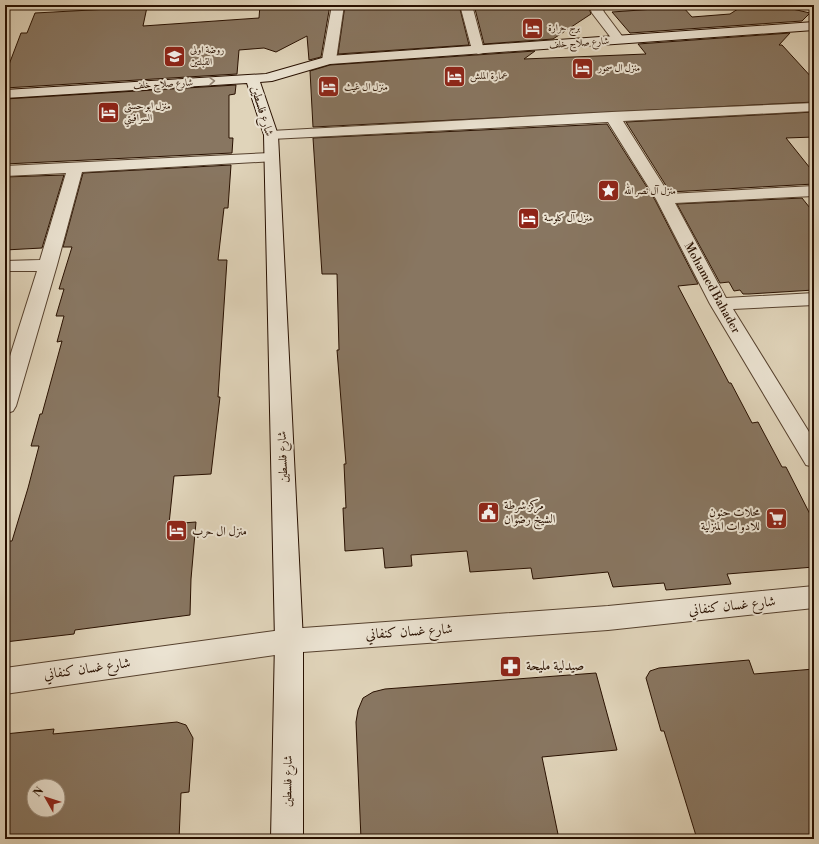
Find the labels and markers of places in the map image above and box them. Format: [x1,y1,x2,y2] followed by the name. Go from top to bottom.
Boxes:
[520,15,546,41] hotel icon: برج حرارة
[548,22,580,37] place label: برج حرارة
[161,43,187,69] school or university icon: روضة اولى القبلتين
[190,44,224,68] place label: روضة اولى القبلتين
[569,55,595,81] hotel icon: منزل ال سمور
[597,62,640,74] place label: منزل ال سمور
[441,63,467,89] hotel icon: عمارة الملش
[470,70,508,83] place label: عمارة الملش
[316,74,342,100] hotel icon: منزل ال غيث
[344,81,388,93] place label: منزل ال غيث
[96,99,122,125] hotel icon: منزل ابو حسنى السرافيتي
[124,100,171,127] place label: منزل ابو حسنى السرافيتي
[596,178,622,204] place icon: منزل آل نصر الله
[624,183,676,197] place label: منزل آل نصر الله
[515,205,541,231] hotel icon: منزل آل كلوسة
[544,211,593,224] place label: منزل آل كلوسة
[504,498,556,530] place label: مركز شرطة الشيخ رضوان
[475,499,501,525] public building icon: مركز شرطة الشيخ رضوان
[701,505,761,534] place label: محلات حنون للادوات المنزلية
[763,506,789,532] supermarket icon: محلات حنون للادوات المنزلية
[163,518,189,544] hotel icon: منزل ال حرب
[192,524,247,539] place label: منزل ال حرب
[497,653,523,679] pharmacy icon: صيدلية مليحة
[526,657,584,675] place label: صيدلية مليحة

